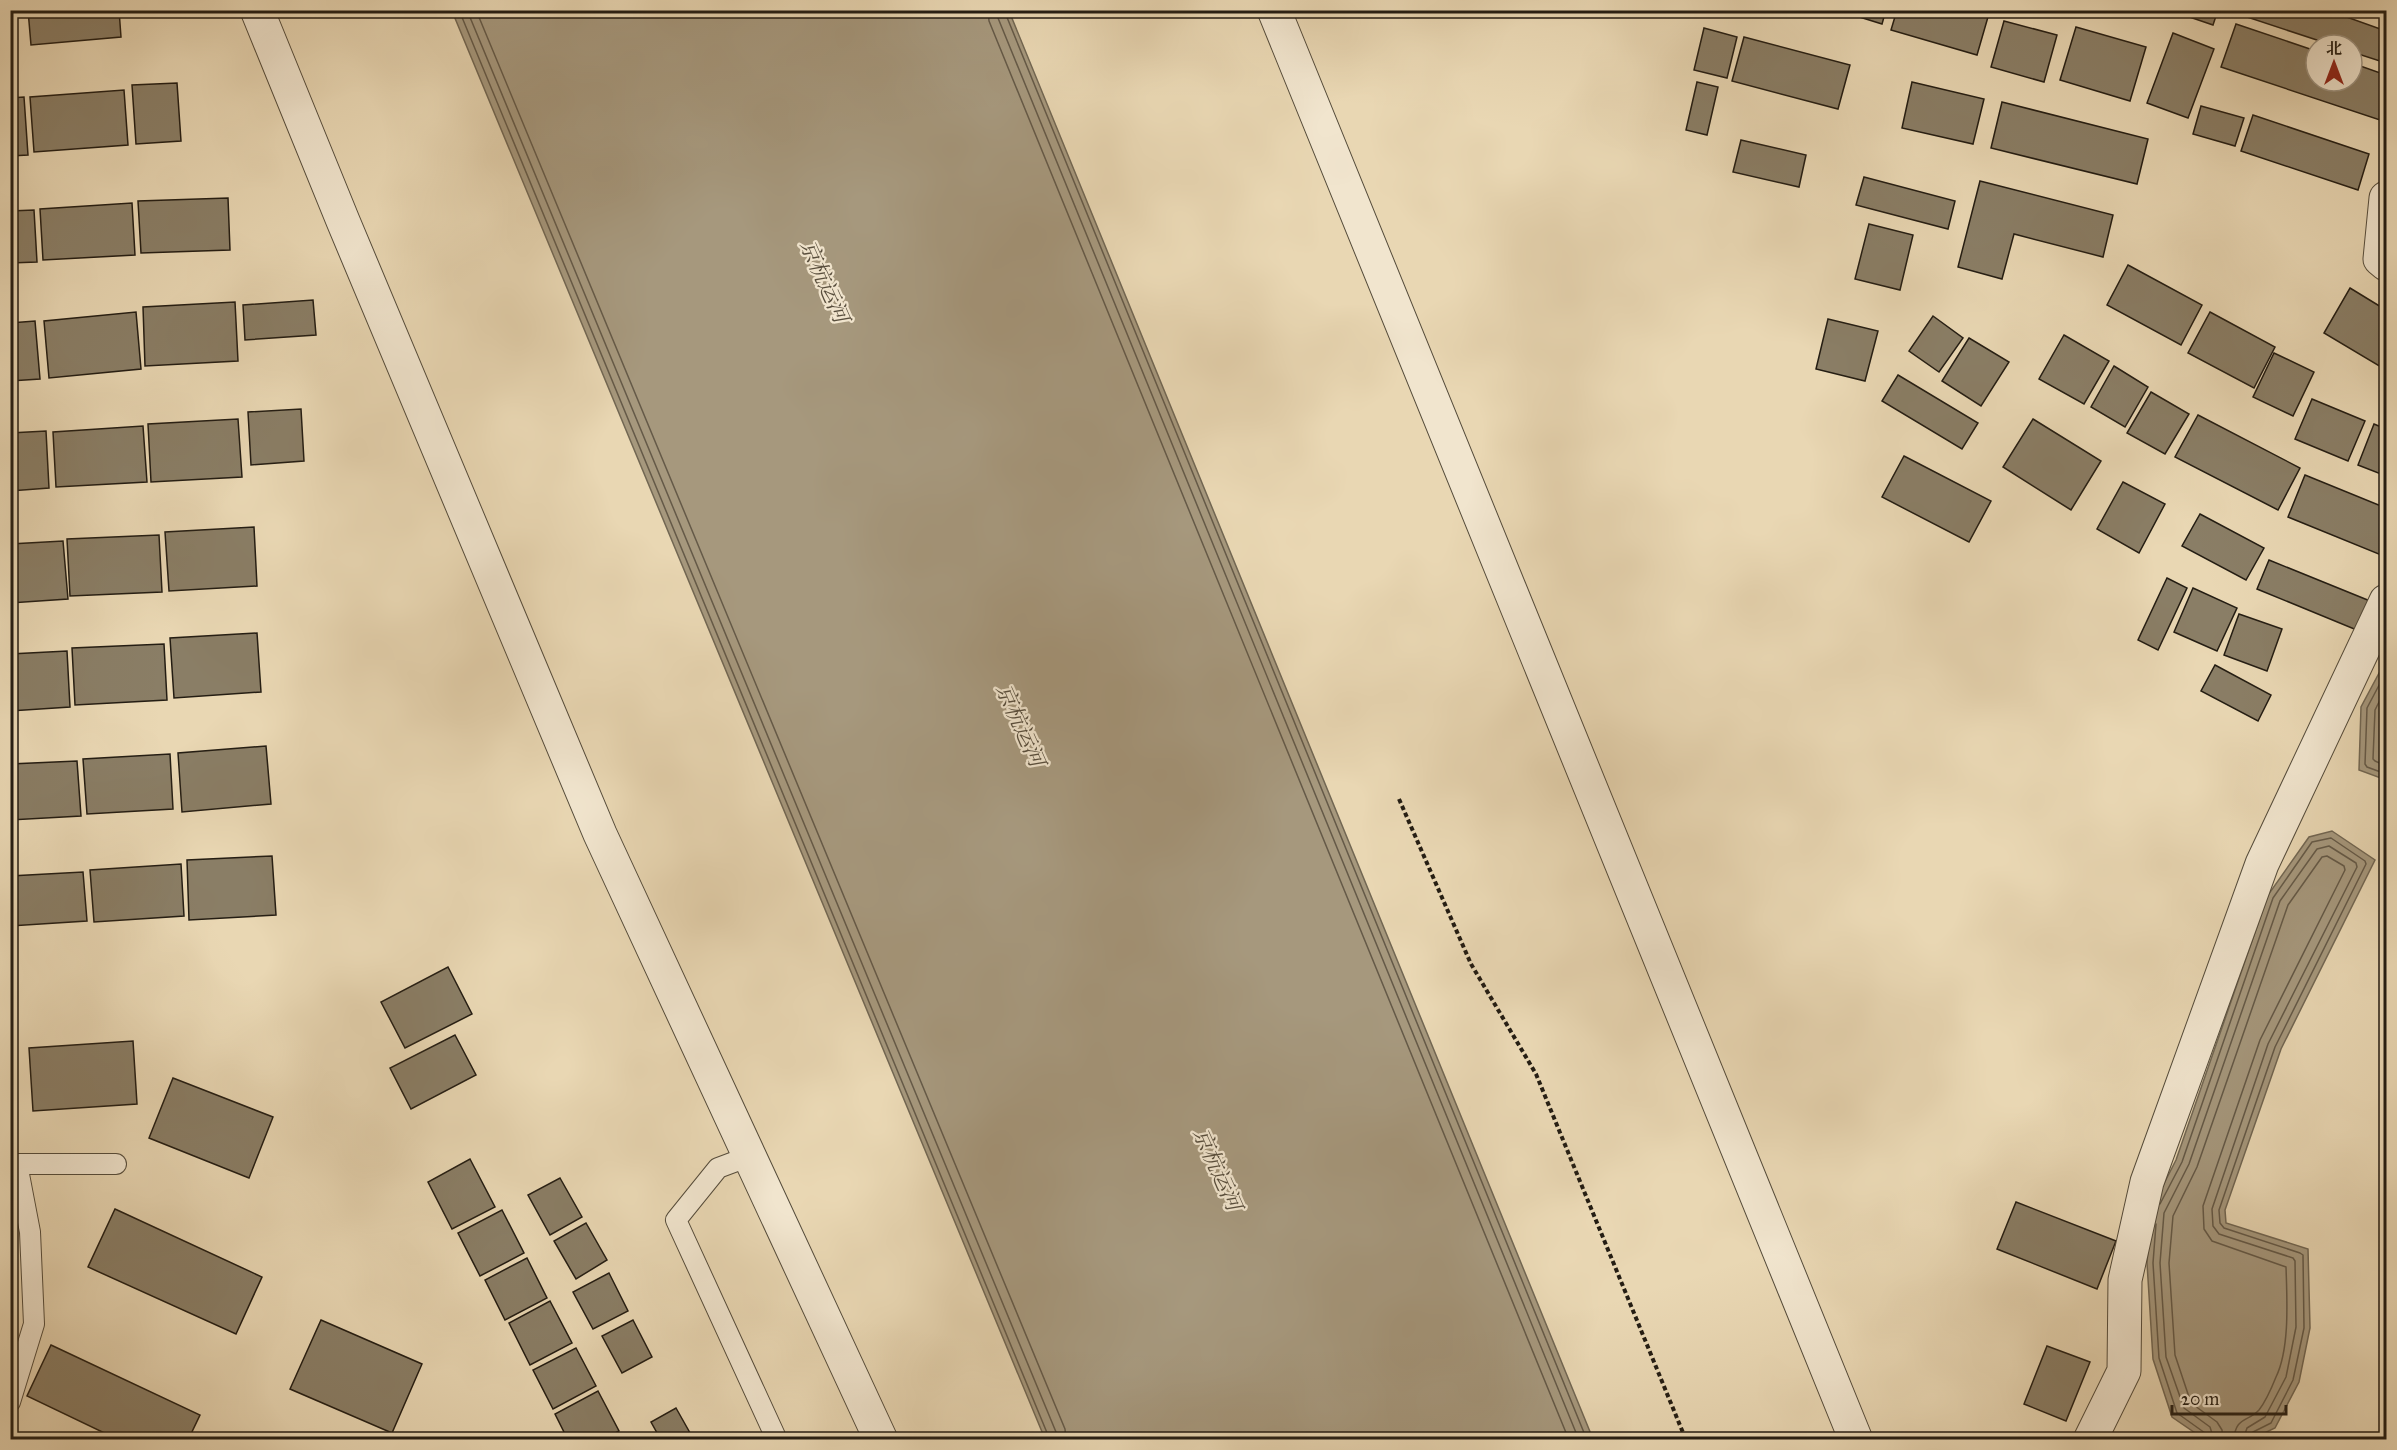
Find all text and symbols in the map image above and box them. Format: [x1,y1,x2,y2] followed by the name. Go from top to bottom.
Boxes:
[2304,33,2364,93] north arrow
[2326,39,2342,58] text: 北
[794,236,856,331] water label: 京杭运河
[990,680,1052,775] water label: 京杭运河
[1187,1124,1249,1219] water label: 京杭运河
[2172,1378,2286,1416] scale bar
[2181,1388,2219,1410] text: 20 m

